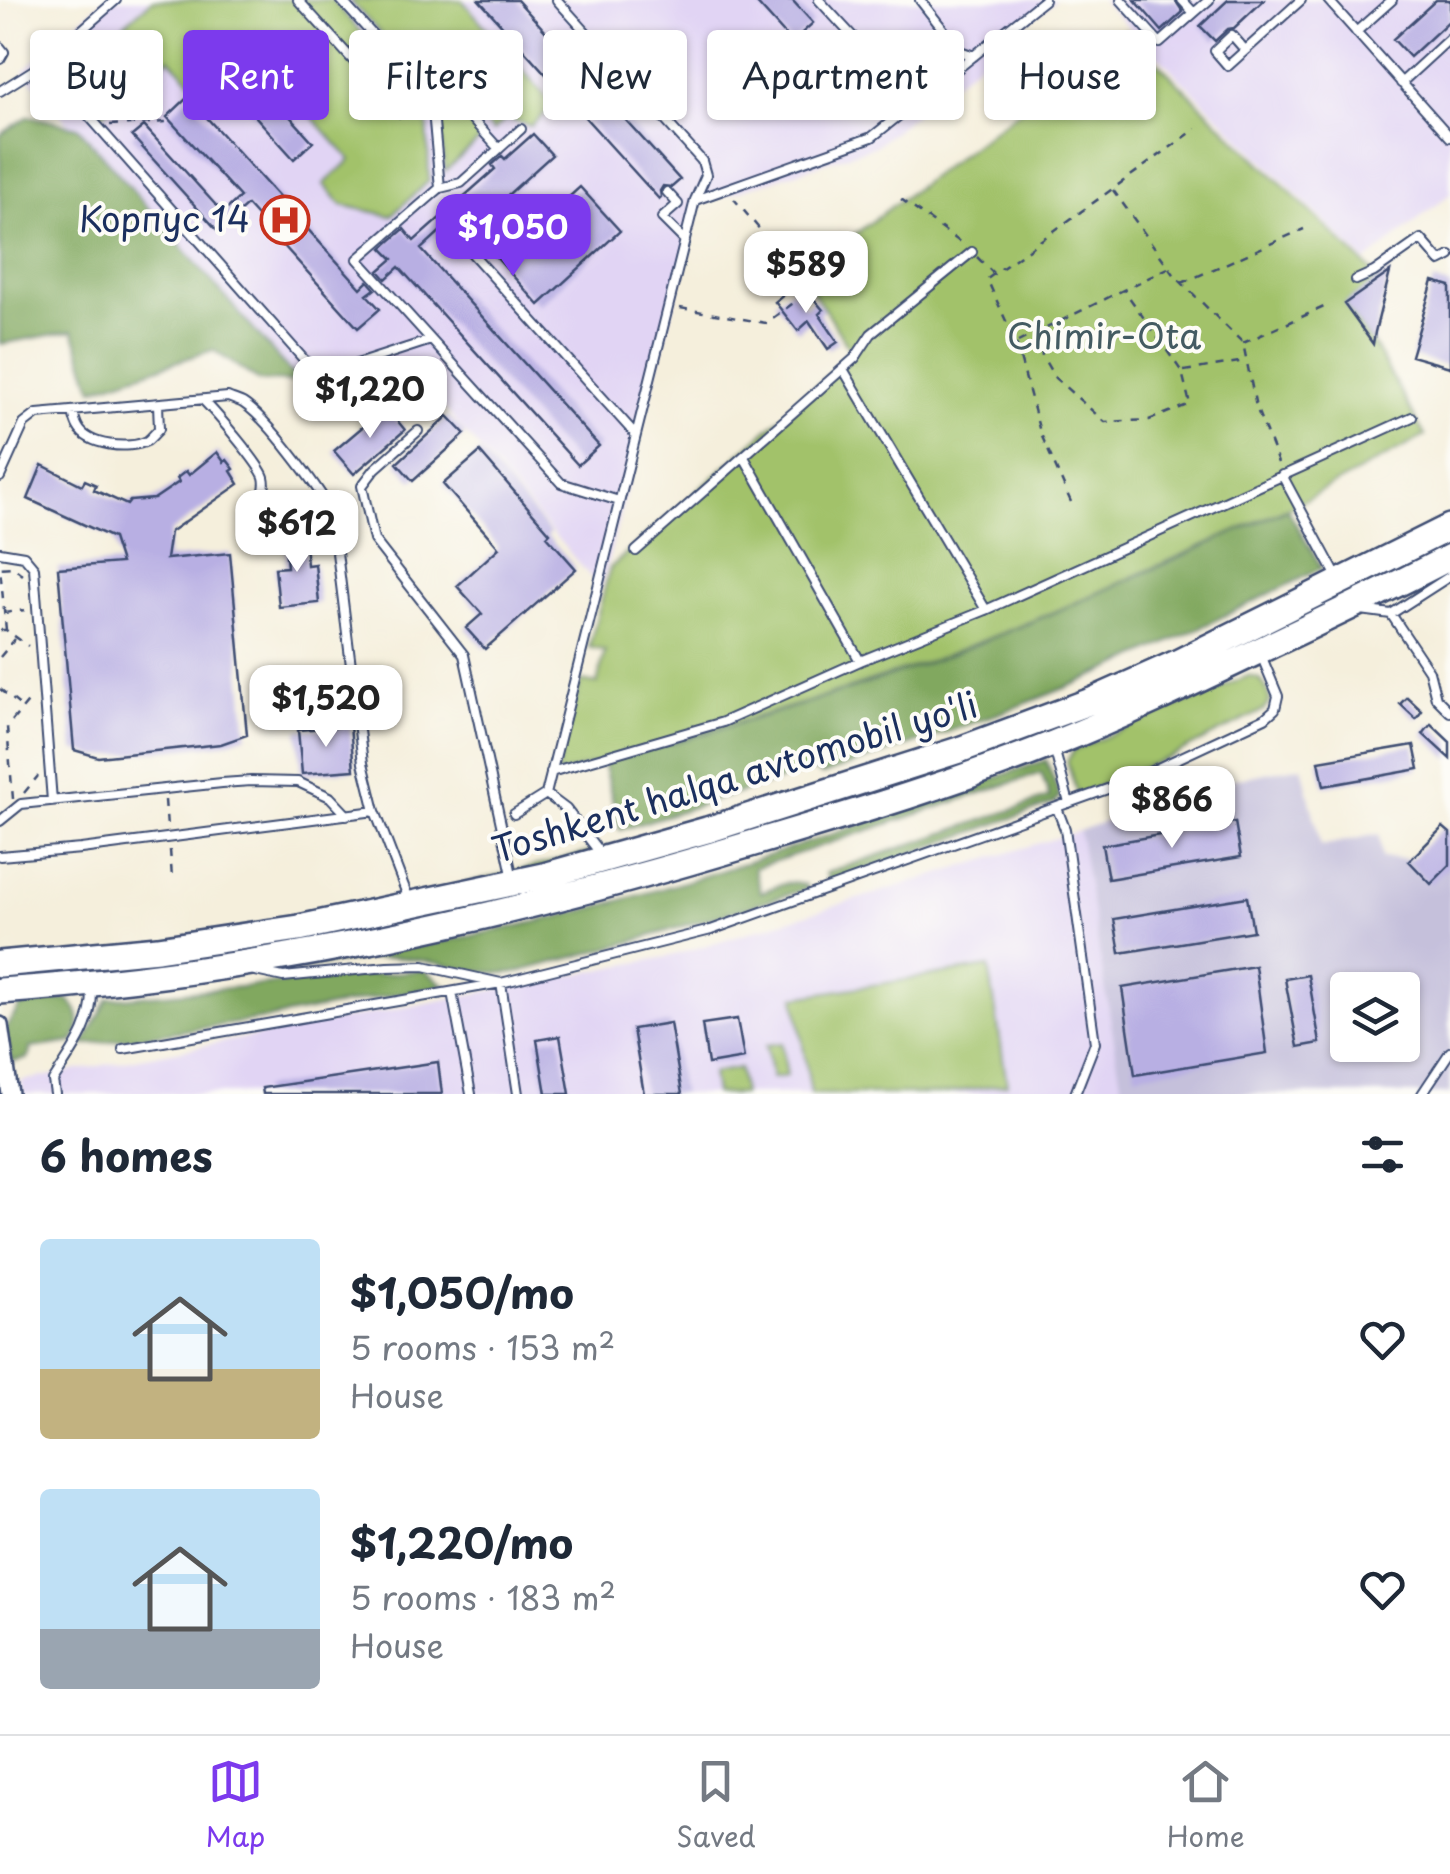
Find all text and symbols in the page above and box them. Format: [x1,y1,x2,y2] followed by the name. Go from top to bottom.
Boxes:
[30,30,163,120] chip: Buy
[183,30,329,120] chip: Rent
[349,30,523,120] chip: Filters
[543,30,687,120] chip: New
[707,30,964,120] chip: Apartment
[984,30,1156,120] chip: House
[78,191,250,244] place label: Корпус 14
[259,194,311,246] hospital icon: Корпус 14
[432,194,594,279] pin: $1,050
[458,202,568,250] text: $1,050
[747,231,865,316] pin: $589
[766,239,846,287] text: $589
[1007,308,1201,361] park label: Chimir-Ota
[289,356,451,441] pin: $1,220
[315,364,425,412] text: $1,220
[238,490,356,575] pin: $612
[257,498,337,546] text: $612
[245,665,407,750] pin: $1,520
[271,673,381,721] text: $1,520
[485,676,983,875] street label: Toshkent halqa avtomobil yo'li
[1113,766,1231,851] pin: $866
[1131,774,1213,822] text: $866
[1330,972,1420,1062] map controls
[1330,972,1420,1062] button: layers
[40,1123,213,1186] text: 6 homes
[1355,1127,1410,1182] icon: filters
[350,1260,574,1323] text: $1,050/mo
[120,1279,240,1399] icon: home
[1355,1312,1410,1367] icon: heart
[350,1323,615,1371] text: 5 rooms · 153 m²
[350,1371,444,1419] text: House
[350,1510,573,1573] text: $1,220/mo
[120,1529,240,1649] icon: home
[1355,1562,1410,1617] icon: heart
[350,1573,616,1621] text: 5 rooms · 183 m²
[350,1621,444,1669] text: House
[205,1754,265,1857] tab: Map
[676,1754,756,1857] tab: Saved
[1167,1754,1245,1857] tab: Home

